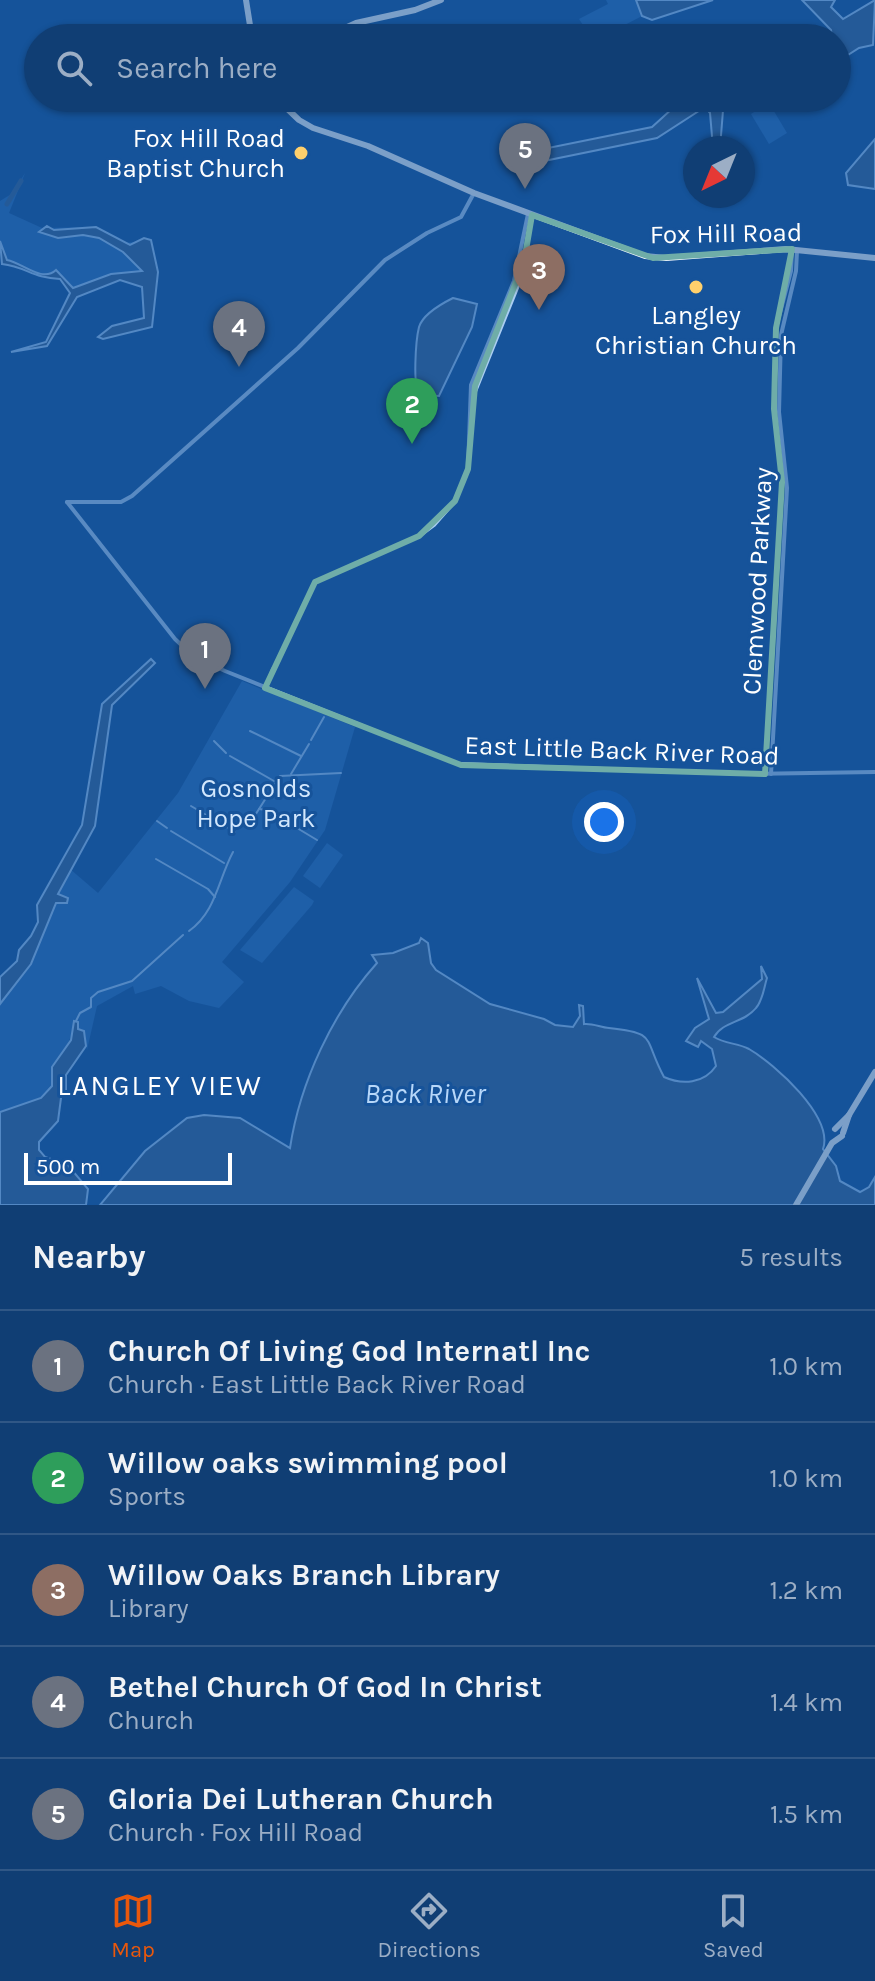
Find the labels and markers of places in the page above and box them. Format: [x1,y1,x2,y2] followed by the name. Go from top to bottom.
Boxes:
[106,123,285,184] place label: Fox Hill Road Baptist Church
[499,123,551,189] pin: 5
[292,144,310,162] marker: Fox Hill Road Baptist Church
[513,244,565,310] pin: 3
[687,278,705,296] marker: Langley Christian Church
[595,300,797,361] place label: Langley Christian Church
[213,301,265,367] pin: 4
[386,378,438,444] pin: 2
[179,623,231,689] pin: 1

